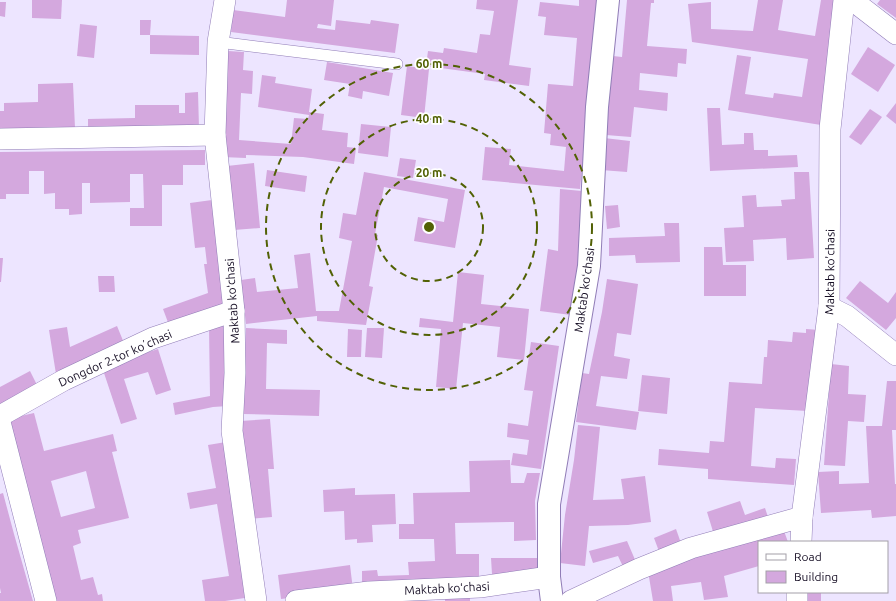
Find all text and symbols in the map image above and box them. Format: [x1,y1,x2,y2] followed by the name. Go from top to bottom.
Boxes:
[416,57,442,70] text: 60 m
[416,112,442,125] text: 40 m
[416,166,442,179] text: 20 m
[422,220,436,234] centre of rings
[822,229,836,315] street label: Maktab ko'chasi
[572,247,596,333] street label: Maktab koʻchasi
[223,258,241,344] street label: Maktab koʻchasi
[56,327,174,389] street label: Dongdor 2-tor koʼchasi
[758,541,888,593] legend
[794,550,822,563] text: Road
[794,570,838,583] text: Building
[404,579,490,597] street label: Maktab koʻchasi

